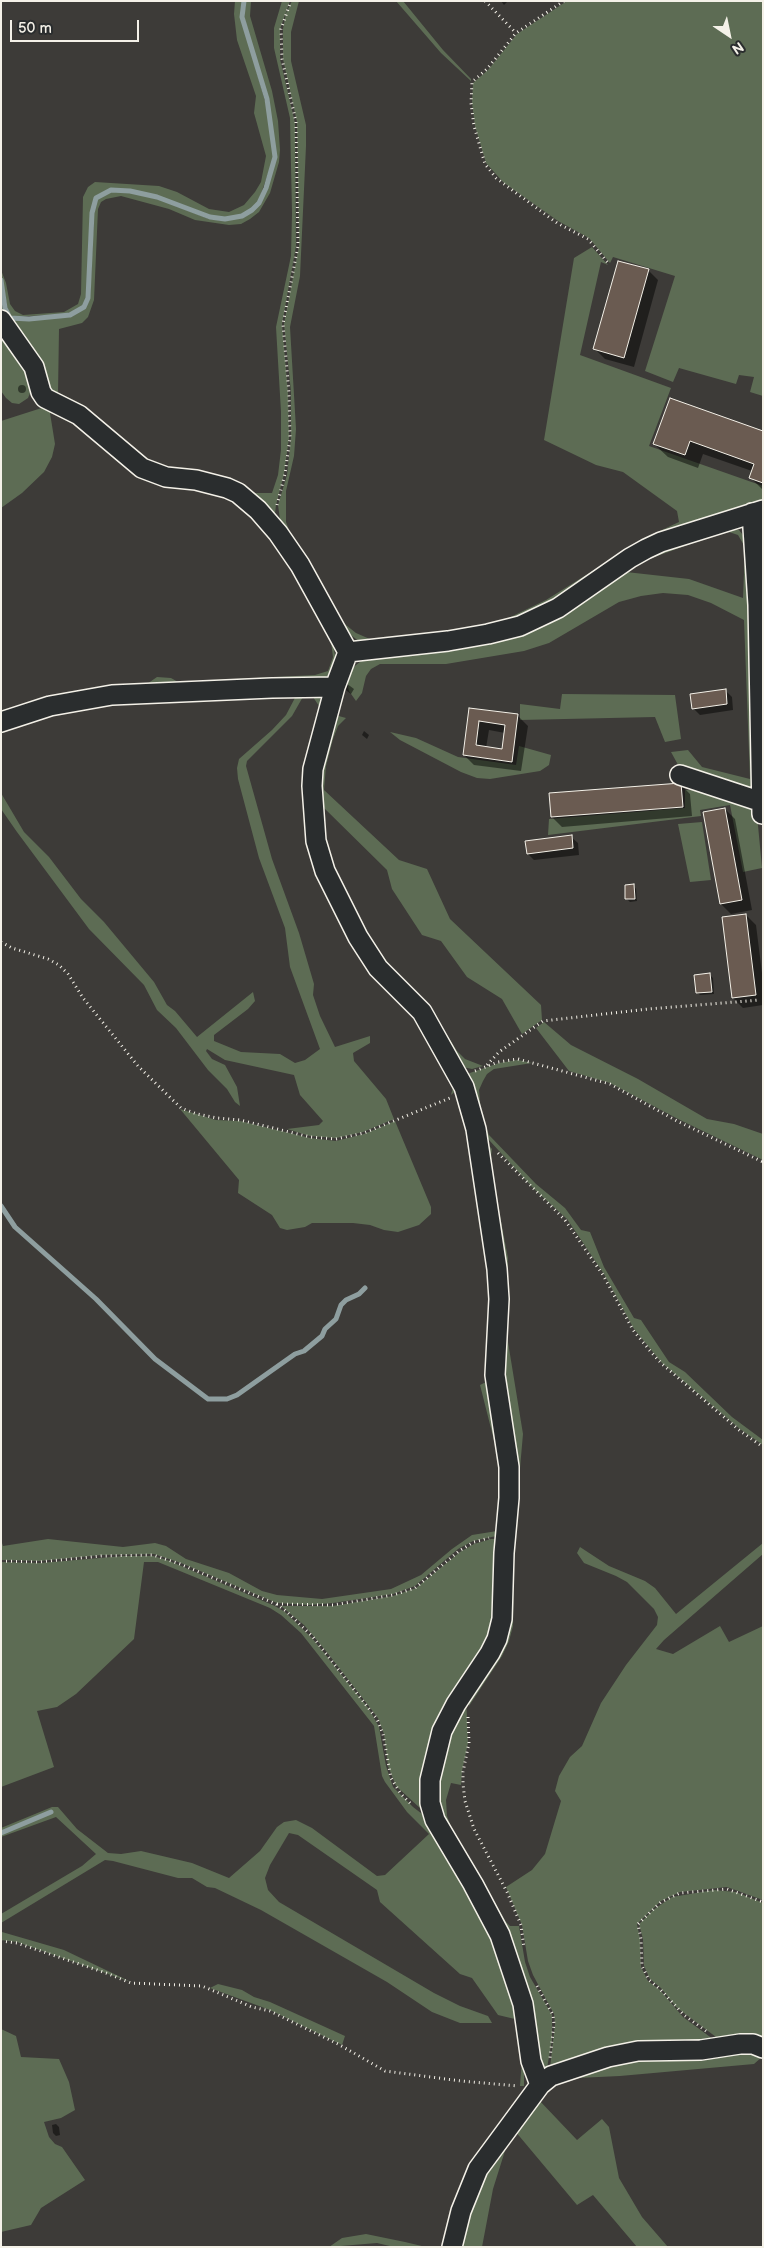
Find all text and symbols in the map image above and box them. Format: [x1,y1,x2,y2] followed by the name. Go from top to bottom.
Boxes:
[12,10,141,42] scale bar
[704,10,754,60] north arrow
[18,19,52,38] text: 50 m
[729,38,747,58] text: N

